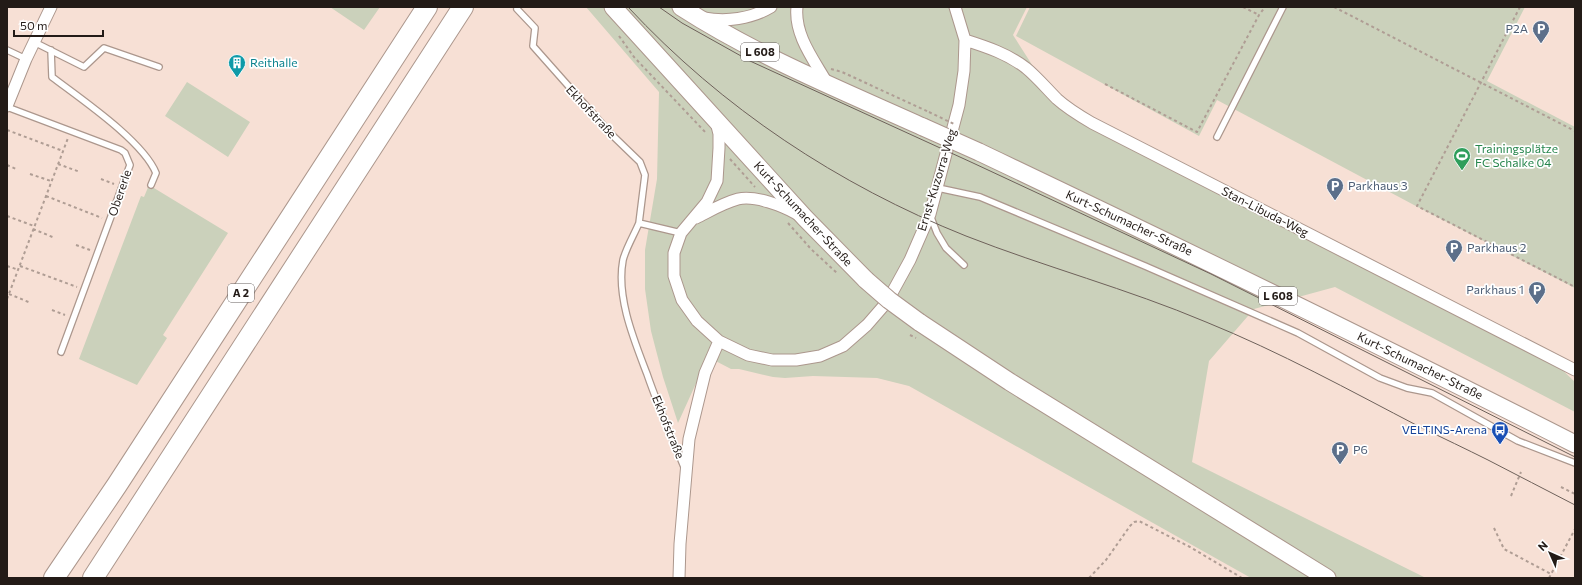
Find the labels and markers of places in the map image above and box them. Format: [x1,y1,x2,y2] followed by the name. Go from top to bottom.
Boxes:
[1531,19,1551,44] parking icon: P2A
[1506,21,1528,35] place label: P2A
[227,53,247,78] building icon: Reithalle
[250,55,298,69] place label: Reithalle
[1475,141,1558,169] place label: Trainingsplätze FC Schalke 04
[1452,146,1472,171] sports icon: Trainingsplätze FC Schalke 04
[1325,176,1345,201] parking icon: Parkhaus 3
[1348,178,1408,192] place label: Parkhaus 3
[1444,238,1464,263] parking icon: Parkhaus 2
[1467,240,1527,254] place label: Parkhaus 2
[1527,280,1547,305] parking icon: Parkhaus 1
[1466,282,1524,296] place label: Parkhaus 1
[1490,420,1510,445] bus stop icon: VELTINS-Arena
[1402,422,1487,436] place label: VELTINS-Arena
[1330,440,1350,465] parking icon: P6
[1353,442,1368,456] place label: P6

